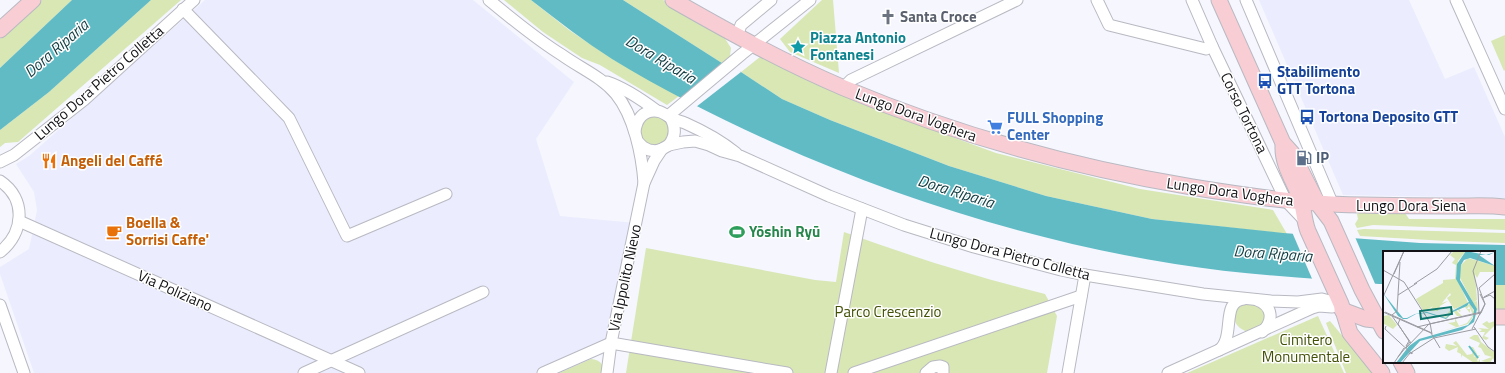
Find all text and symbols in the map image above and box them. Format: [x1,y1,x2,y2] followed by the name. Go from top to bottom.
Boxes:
[900,5,977,28] place label: Santa Croce
[879,8,897,26] church icon: Santa Croce
[18,12,94,83] water label: Dora Riparia
[29,19,169,146] street label: Lungo Dora Pietro Colletta
[810,26,906,66] place label: Piazza Antonio Fontanesi
[621,28,702,90] water label: Dora Riparia
[789,38,807,56] place icon: Piazza Antonio Fontanesi
[1277,60,1360,100] place label: Stabilimento GTT Tortona
[1215,68,1274,158] street label: Corso Tortona
[1256,72,1274,90] bus stop icon: Stabilimento GTT Tortona
[852,82,981,147] street label: Lungo Dora Voghera
[1319,105,1458,128] place label: Tortona Deposito GTT
[1007,106,1103,146] place label: FULL Shopping Center
[1298,108,1316,126] bus stop icon: Tortona Deposito GTT
[986,118,1004,136] supermarket icon: FULL Shopping Center
[1316,146,1329,169] place label: IP
[61,149,163,172] place label: Angeli del Caffé
[1295,149,1313,167] fuel station icon: IP
[40,152,58,170] restaurant icon: Angeli del Caffé
[915,168,998,214] water label: Dora Riparia
[1165,171,1295,212] street label: Lungo Dora Voghera
[1356,194,1467,217] street label: Lungo Dora Siena
[126,211,209,251] place label: Boella & Sorrisi Caffe'
[749,220,820,243] place label: Yōshin Ryū
[927,221,1093,286] street label: Lungo Dora Pietro Colletta
[602,222,647,334] street label: Via Ippolito Nievo
[105,223,123,241] cafe icon: Boella & Sorrisi Caffe'
[728,223,746,241] sports icon: Yōshin Ryū
[1233,238,1314,268] water label: Dora Riparia
[1383,251,1495,363] inset map
[134,264,216,317] street label: Via Poliziano
[835,300,941,323] park label: Parco Crescenzio
[1262,328,1350,368] park label: Cimitero Monumentale

